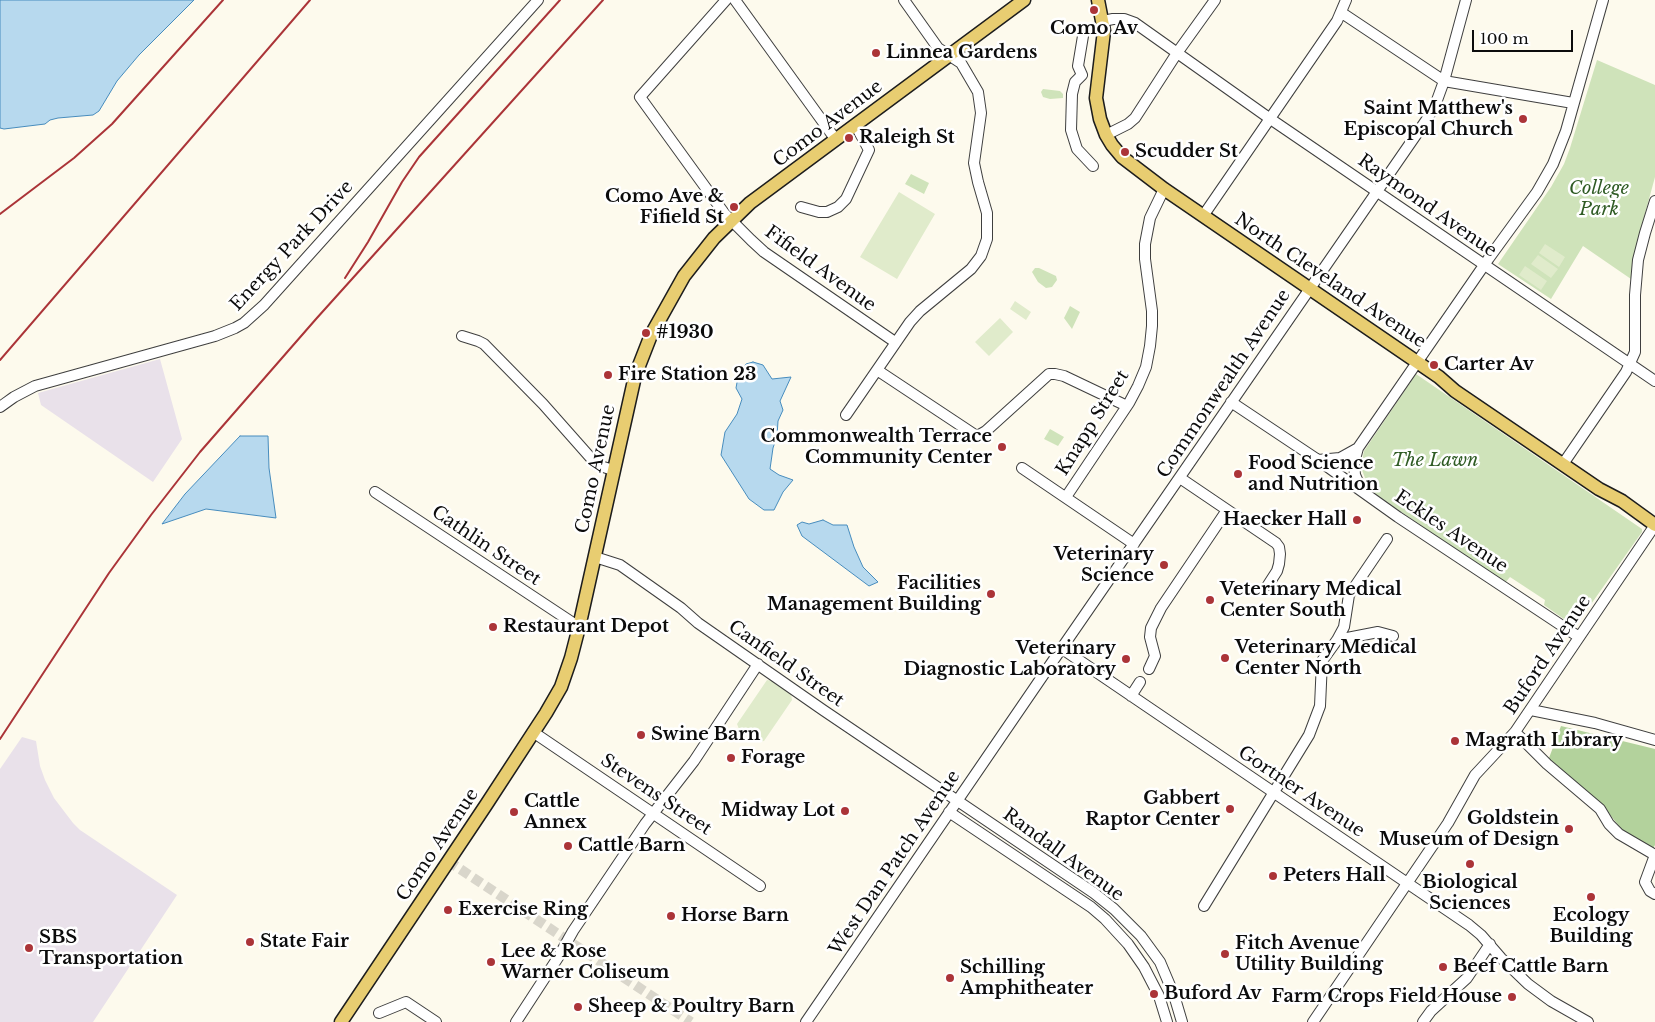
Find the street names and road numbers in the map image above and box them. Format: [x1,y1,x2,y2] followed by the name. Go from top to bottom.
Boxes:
[769,76,887,172] street label: Como Avenue
[1353,150,1501,262] street label: Raymond Avenue
[226,176,358,316] street label: Energy Park Drive
[1230,209,1430,353] street label: North Cleveland Avenue
[760,221,880,317] street label: Fifield Avenue
[1153,286,1295,482] street label: Commonwealth Avenue
[1052,366,1134,480] street label: Knapp Street
[572,403,620,535] street label: Como Avenue
[1390,486,1512,578] street label: Eckles Avenue
[427,501,545,591] street label: Cathlin Street
[1500,591,1596,719] street label: Buford Avenue
[724,616,848,712] street label: Canfield Street
[1234,742,1368,842] street label: Gortner Avenue
[596,750,716,840] street label: Stevens Street
[825,766,965,960] street label: West Dan Patch Avenue
[392,785,484,905] street label: Como Avenue
[998,804,1128,906] street label: Randall Avenue

